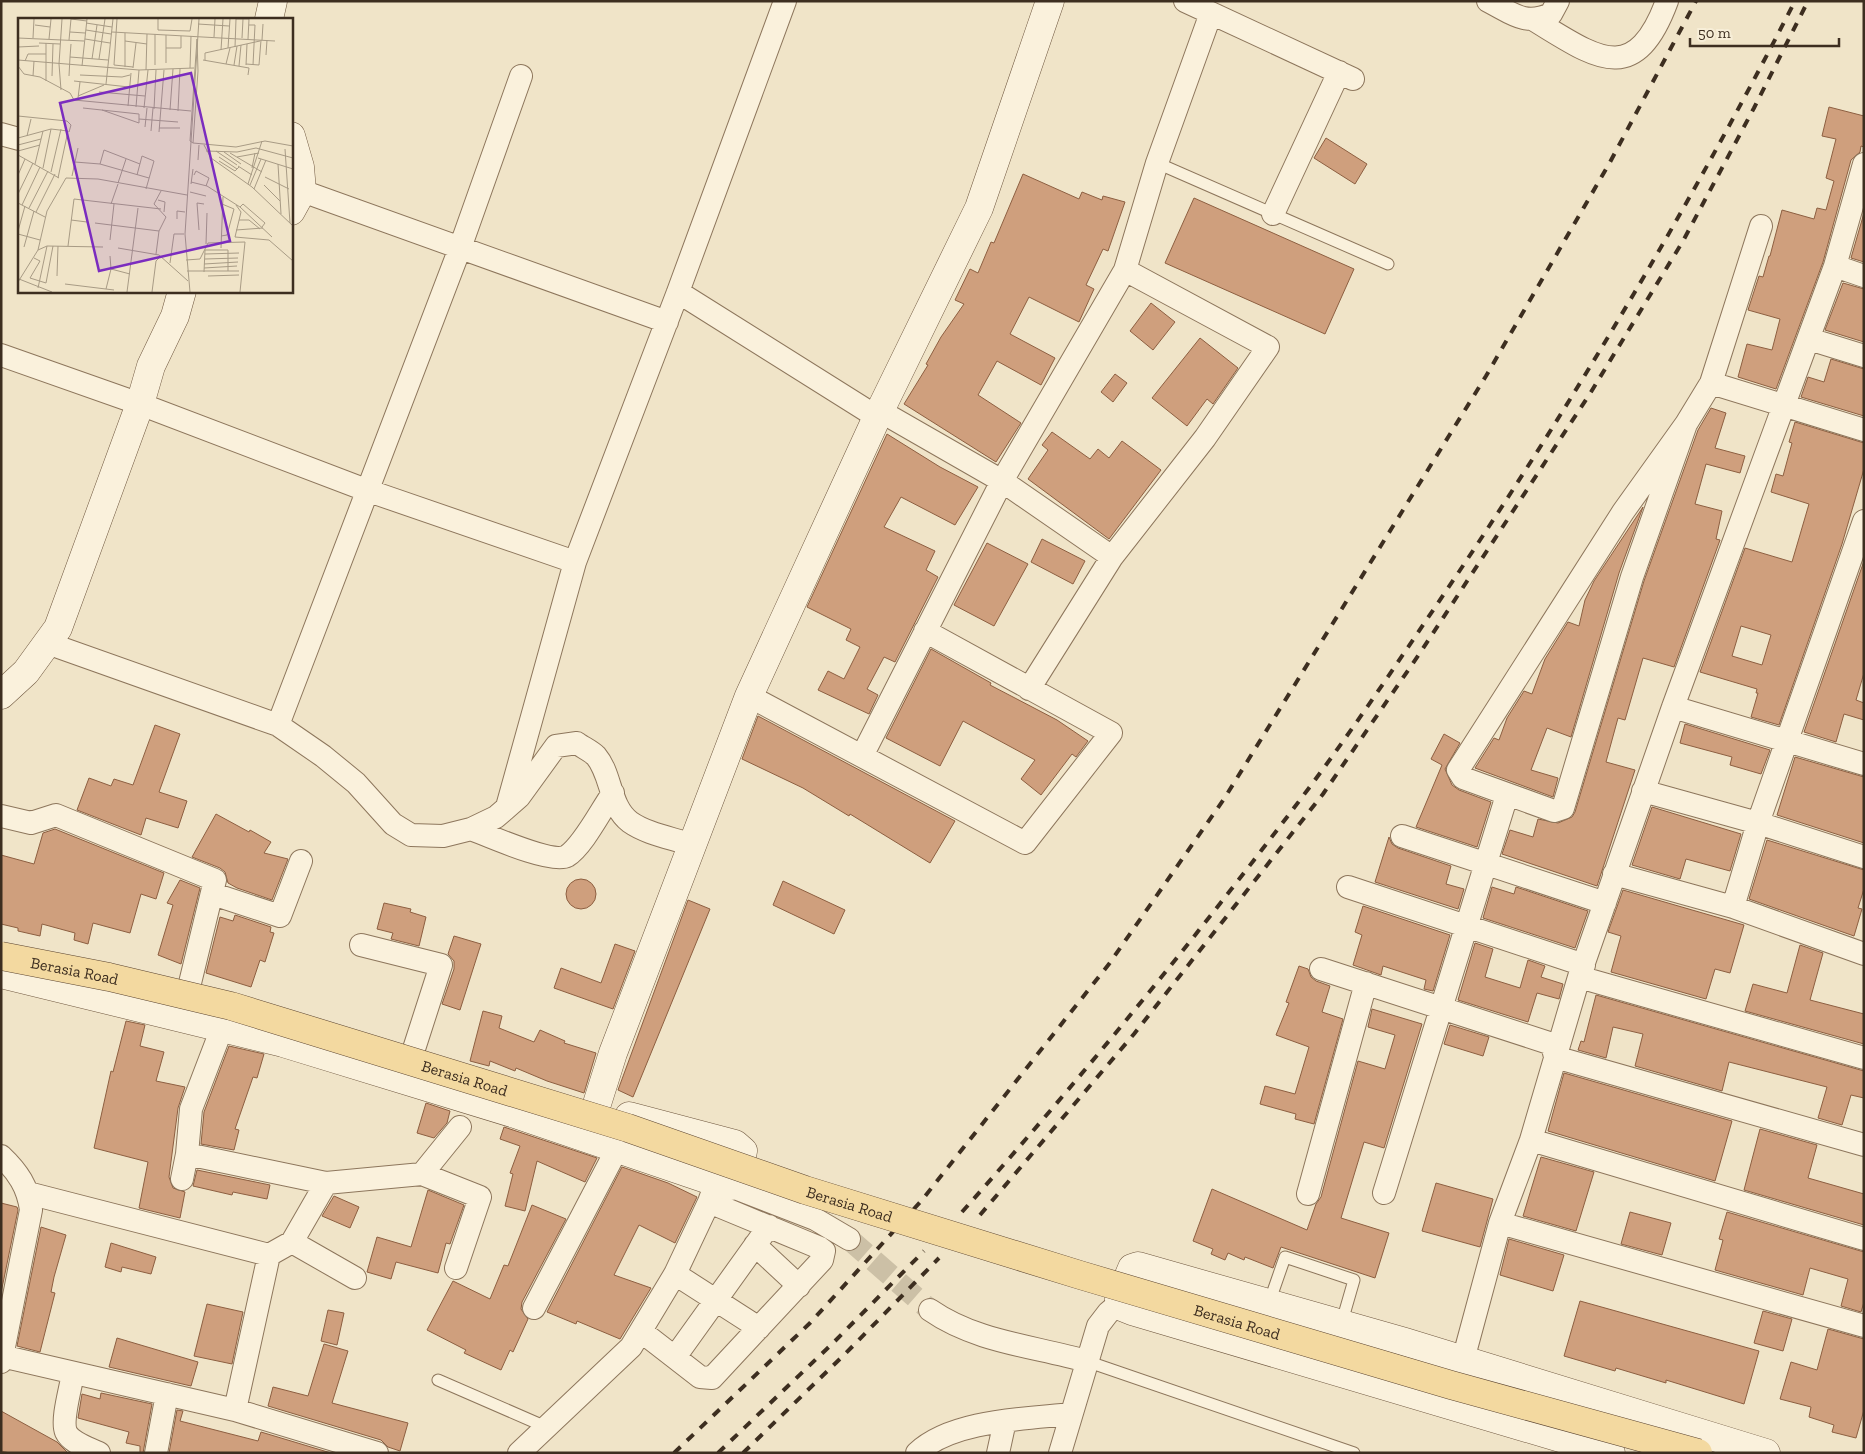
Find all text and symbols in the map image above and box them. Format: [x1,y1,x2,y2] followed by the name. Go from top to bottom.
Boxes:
[1690,15,1839,47] scale bar
[18,18,292,292] inset map
[1698,24,1731,42] text: 50 m
[29,953,120,989] street label: Berasia Road
[419,1056,510,1101] street label: Berasia Road
[804,1182,895,1227] street label: Berasia Road
[1192,1300,1283,1344] street label: Berasia Road

